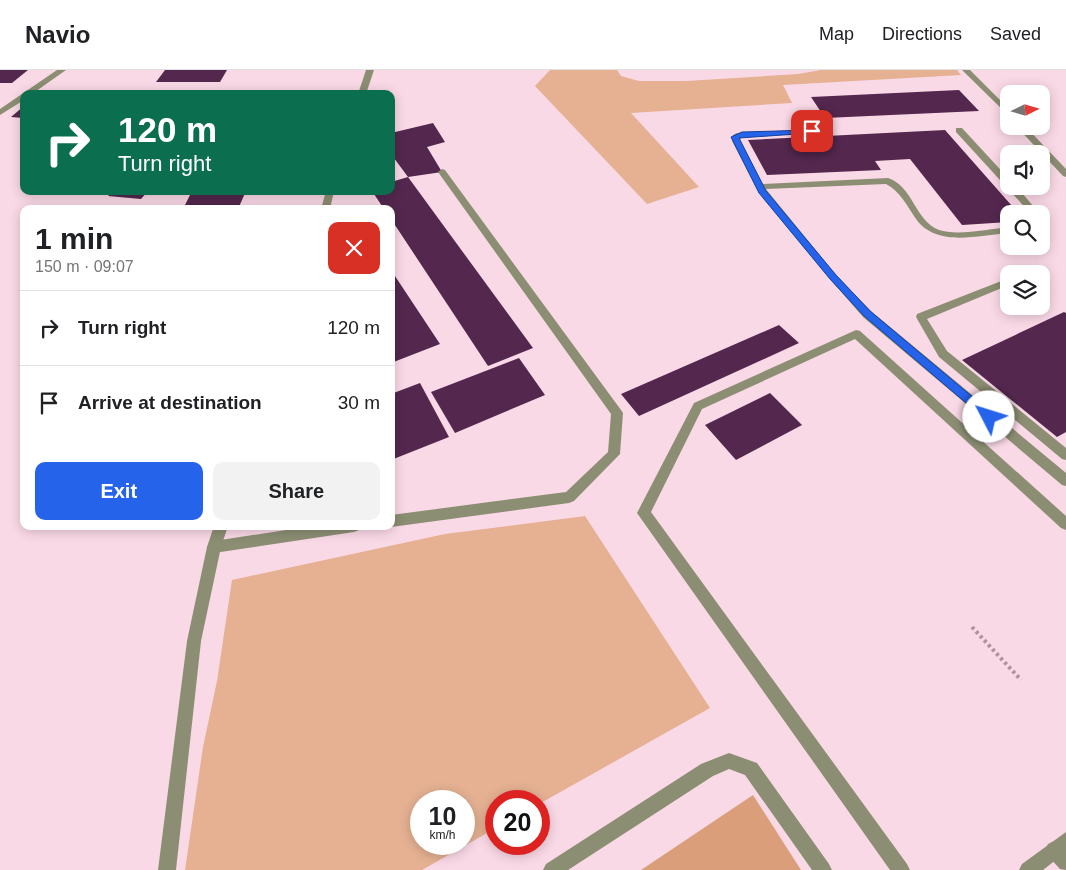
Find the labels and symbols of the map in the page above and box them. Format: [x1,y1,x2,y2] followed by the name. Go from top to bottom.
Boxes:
[1000,85,1050,135] north arrow
[791,110,833,152] pin
[962,390,1014,442] position arrow
[485,790,550,855] speed limit sign: 20

